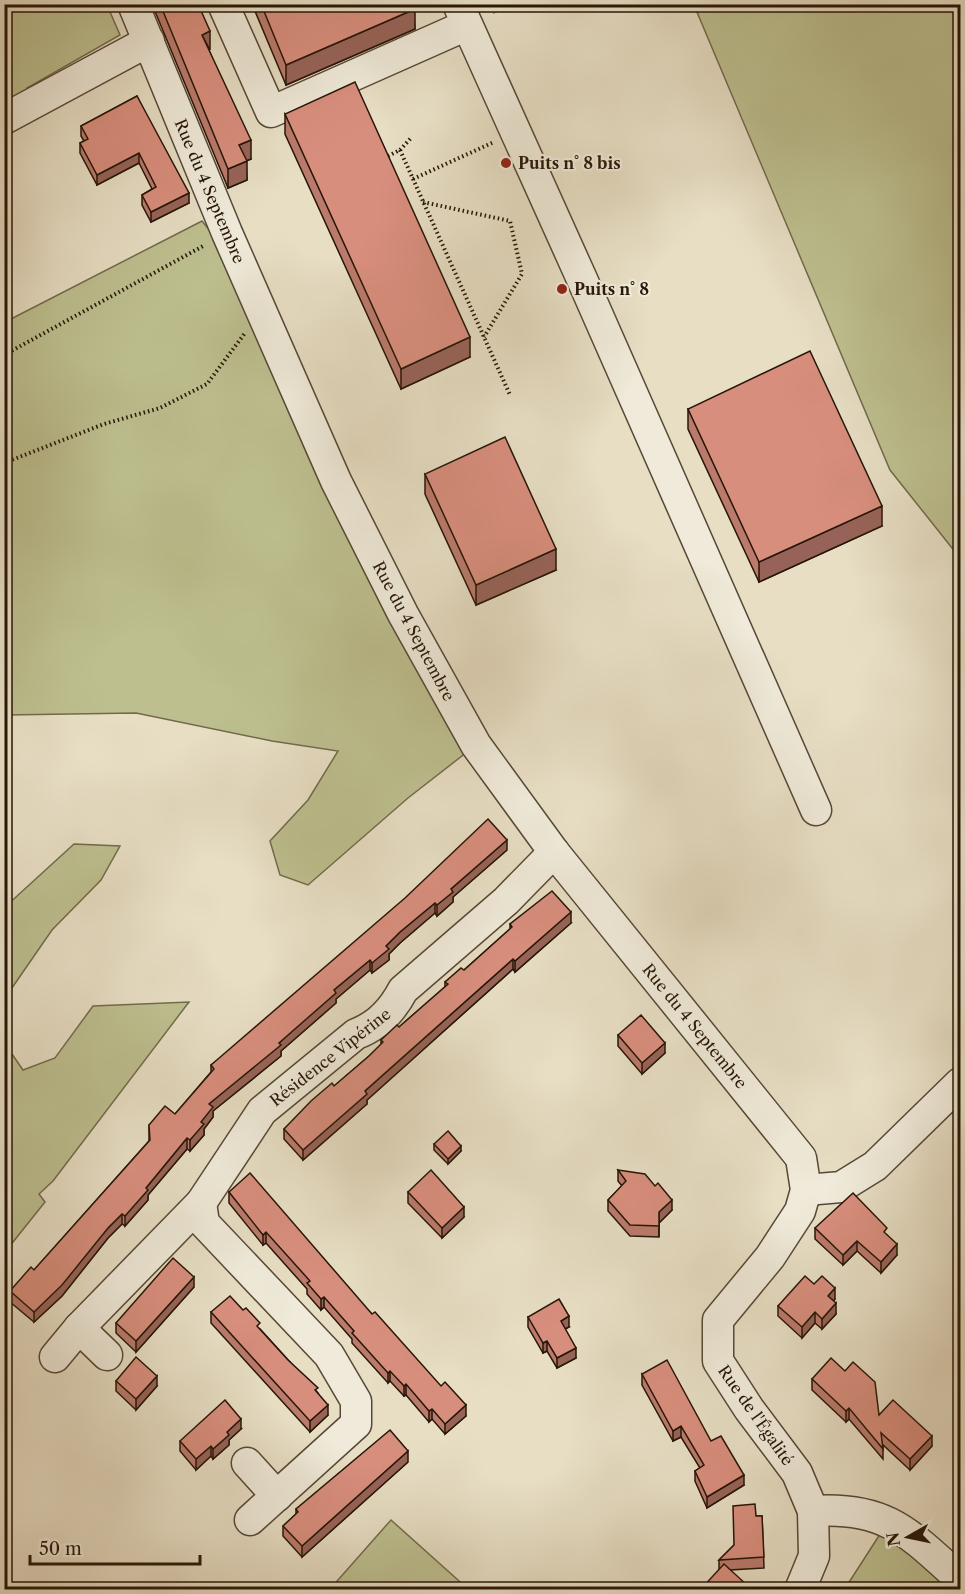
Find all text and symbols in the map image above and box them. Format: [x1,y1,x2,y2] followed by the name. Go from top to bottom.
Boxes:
[170,116,250,266] street label: Rue du 4 Septembre
[518,153,621,173] place label: Puits n° 8 bis
[499,156,513,170] marker: Puits n° 8 bis
[574,279,649,299] place label: Puits n° 8
[555,282,569,296] marker: Puits n° 8
[369,558,459,704] street label: Rue du 4 Septembre
[638,959,752,1093] street label: Rue du 4 Septembre
[266,1004,394,1110] street label: Résidence Vipérine
[714,1361,798,1469] street label: Rue de l'Égalité
[878,1507,938,1567] north arrow
[30,1528,200,1566] scale bar
[882,1531,904,1548] text: N
[39,1538,82,1560] text: 50 m

